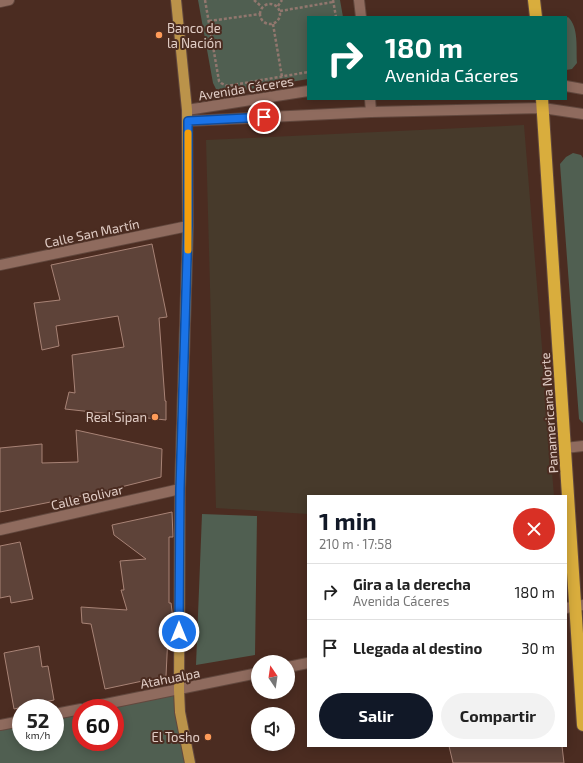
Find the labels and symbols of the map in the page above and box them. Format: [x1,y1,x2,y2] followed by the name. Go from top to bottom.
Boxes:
[167,20,222,51] place label: Banco de la Nación
[154,30,164,40] marker: Banco de la Nación
[197,73,295,103] street label: Avenida Cáceres
[247,100,281,134] pin
[43,215,141,251] street label: Calle San Martín
[537,352,561,474] street label: Panamericana Norte
[86,409,147,425] place label: Real Sipan
[150,412,160,422] marker: Real Sipan
[49,481,125,513] street label: Calle Bolivar
[158,611,200,653] position arrow
[251,655,295,699] north arrow
[139,664,201,692] street label: Atahualpa
[72,699,124,751] speed limit sign: 60
[152,729,200,745] place label: El Tosho
[203,732,213,742] marker: El Tosho

